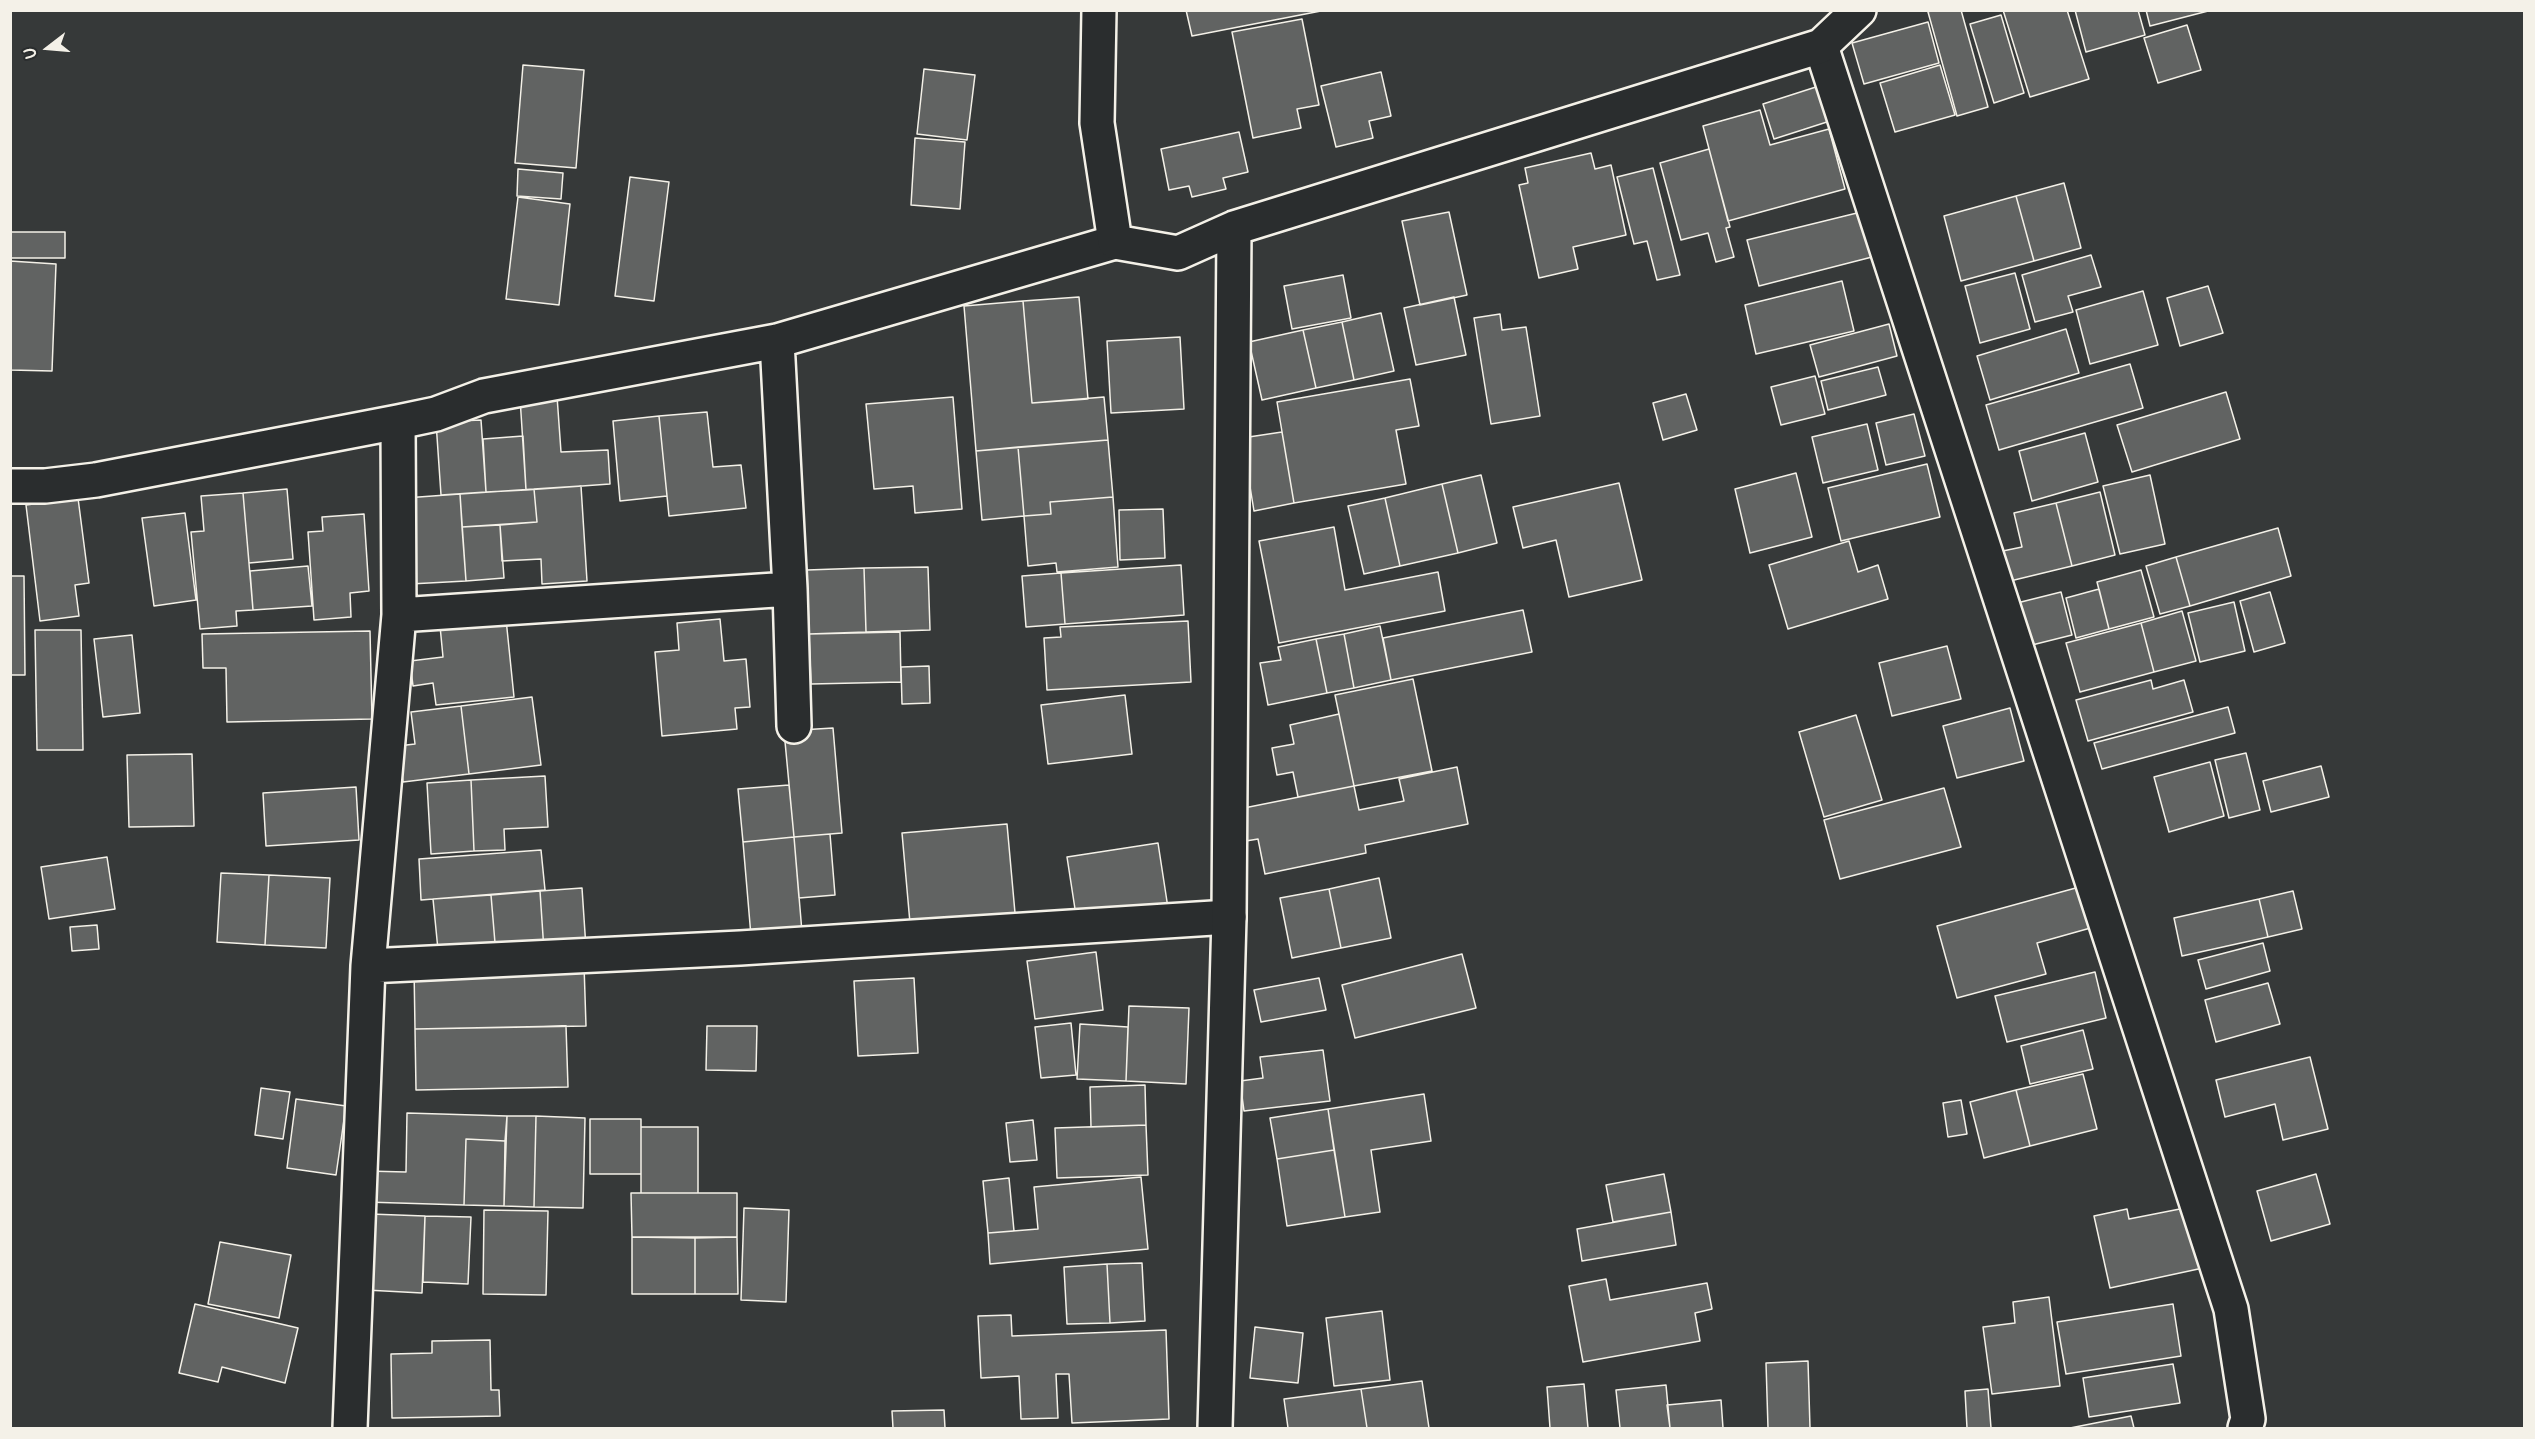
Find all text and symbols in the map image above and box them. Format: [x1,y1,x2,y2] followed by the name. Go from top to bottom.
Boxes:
[18,18,78,78] north arrow
[20,45,42,61] text: U

